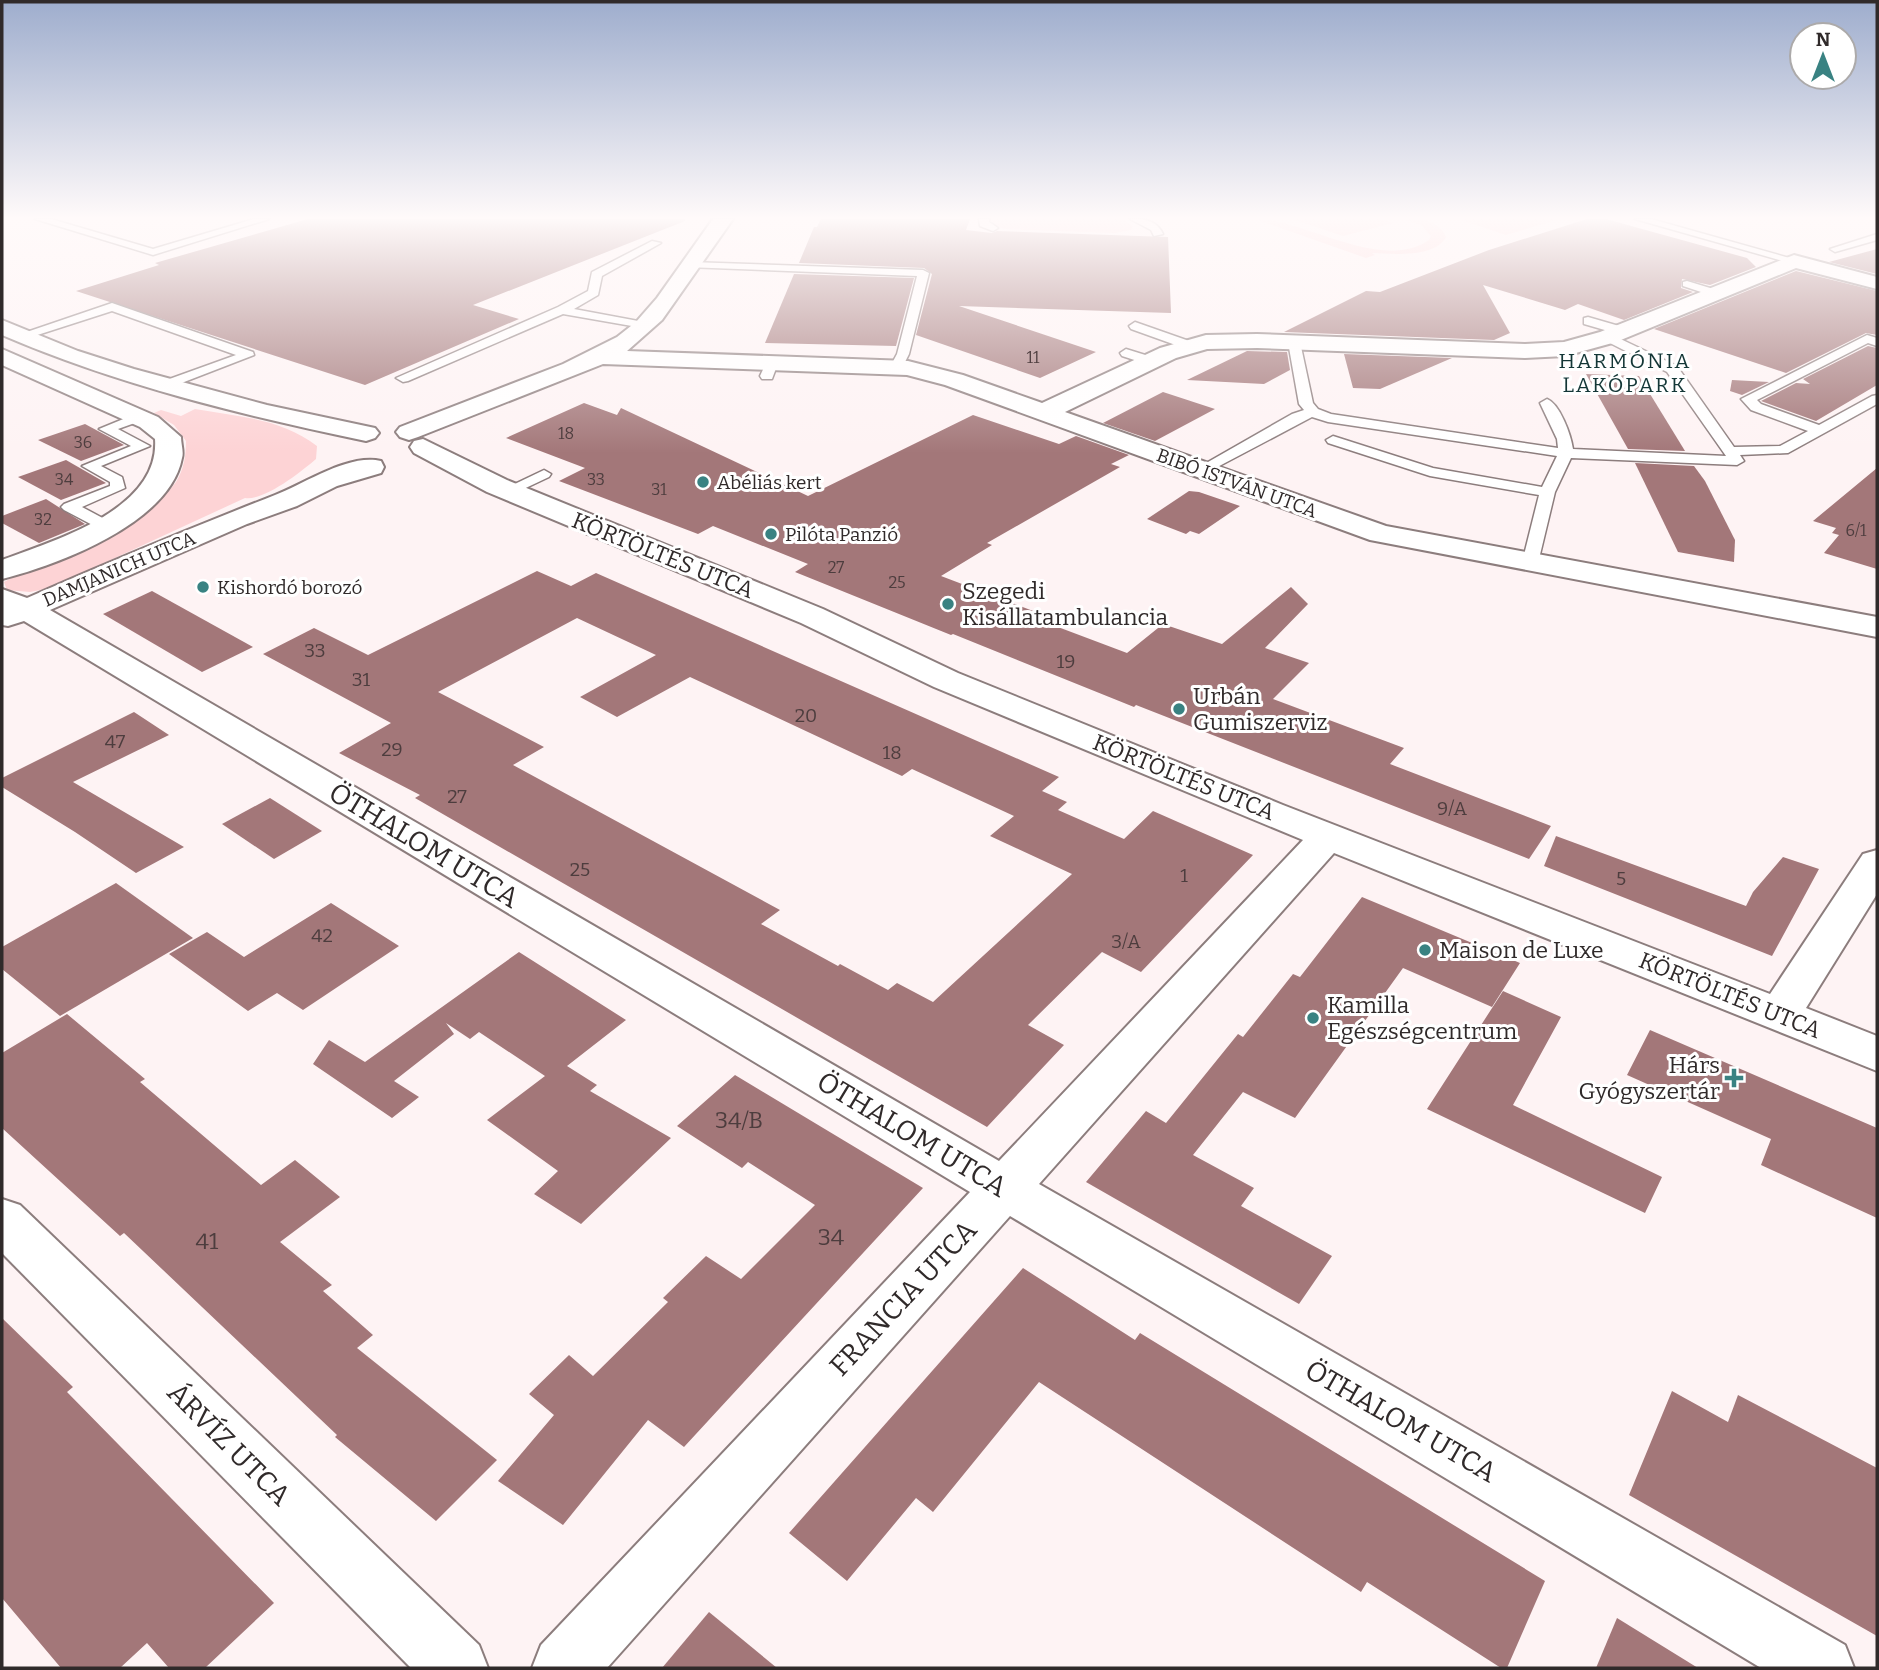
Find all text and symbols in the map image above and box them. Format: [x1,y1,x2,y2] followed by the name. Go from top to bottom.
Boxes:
[1788,21,1858,91] north arrow
[1816,28,1831,51] text: N
[1027,348,1040,367] house number: 11
[1559,348,1691,398] district label: HARMÓNIA LAKÓPARK
[558,424,574,443] house number: 18
[74,433,92,452] house number: 36
[1154,443,1321,523] street label: BIBÓ ISTVÁN UTCA
[55,470,74,489] house number: 34
[587,470,605,489] house number: 33
[717,471,822,494] place label: Abéliás kert
[695,474,711,490] marker: Abéliás kert
[651,480,667,499] house number: 31
[568,506,759,605] street label: KÖRTÖLTÉS UTCA
[34,510,52,529] house number: 32
[1846,521,1867,540] house number: 6/1
[785,523,898,546] place label: Pilóta Panzió
[39,526,199,612] street label: DAMJANICH UTCA
[763,526,779,542] marker: Pilóta Panzió
[828,558,844,577] house number: 27
[888,573,906,592] house number: 25
[217,576,363,599] place label: Kishordó borozó
[962,577,1169,631] place label: Szegedi Kisállatambulancia
[195,579,211,595] marker: Kishordó borozó
[940,596,956,612] marker: Szegedi Kisállatambulancia
[304,639,326,662] house number: 33
[1057,650,1075,673] house number: 19
[352,668,371,691] house number: 31
[1193,682,1328,736] place label: Urbán Gumiszerviz
[1171,701,1187,717] marker: Urbán Gumiszerviz
[795,704,817,727] house number: 20
[1089,728,1280,827] street label: KÖRTÖLTÉS UTCA
[105,730,126,753] house number: 47
[381,738,403,761] house number: 29
[882,741,902,764] house number: 18
[323,775,525,915] street label: ÖTHALOM UTCA
[447,785,467,808] house number: 27
[1437,797,1468,820] house number: 9/A
[570,858,590,881] house number: 25
[1180,864,1188,887] house number: 1
[1616,867,1626,890] house number: 5
[311,924,333,947] house number: 42
[1111,930,1141,953] house number: 3/A
[1439,936,1604,964] place label: Maison de Luxe
[1417,942,1433,958] marker: Maison de Luxe
[1635,946,1826,1045] street label: KÖRTÖLTÉS UTCA
[1327,991,1517,1045] place label: Kamilla Egészségcentrum
[1305,1010,1321,1026] marker: Kamilla Egészségcentrum
[1579,1051,1720,1105] place label: Hárs Gyógyszertár
[811,1064,1013,1204] street label: ÖTHALOM UTCA
[1726,1070,1742,1086] marker: Hárs Gyógyszertár
[715,1106,763,1134] house number: 34/B
[823,1213,983,1382] street label: FRANCIA UTCA
[818,1223,845,1251] house number: 34
[196,1227,219,1255] house number: 41
[1299,1353,1503,1489] street label: ÖTHALOM UTCA
[161,1375,298,1512] street label: ÁRVÍZ UTCA

